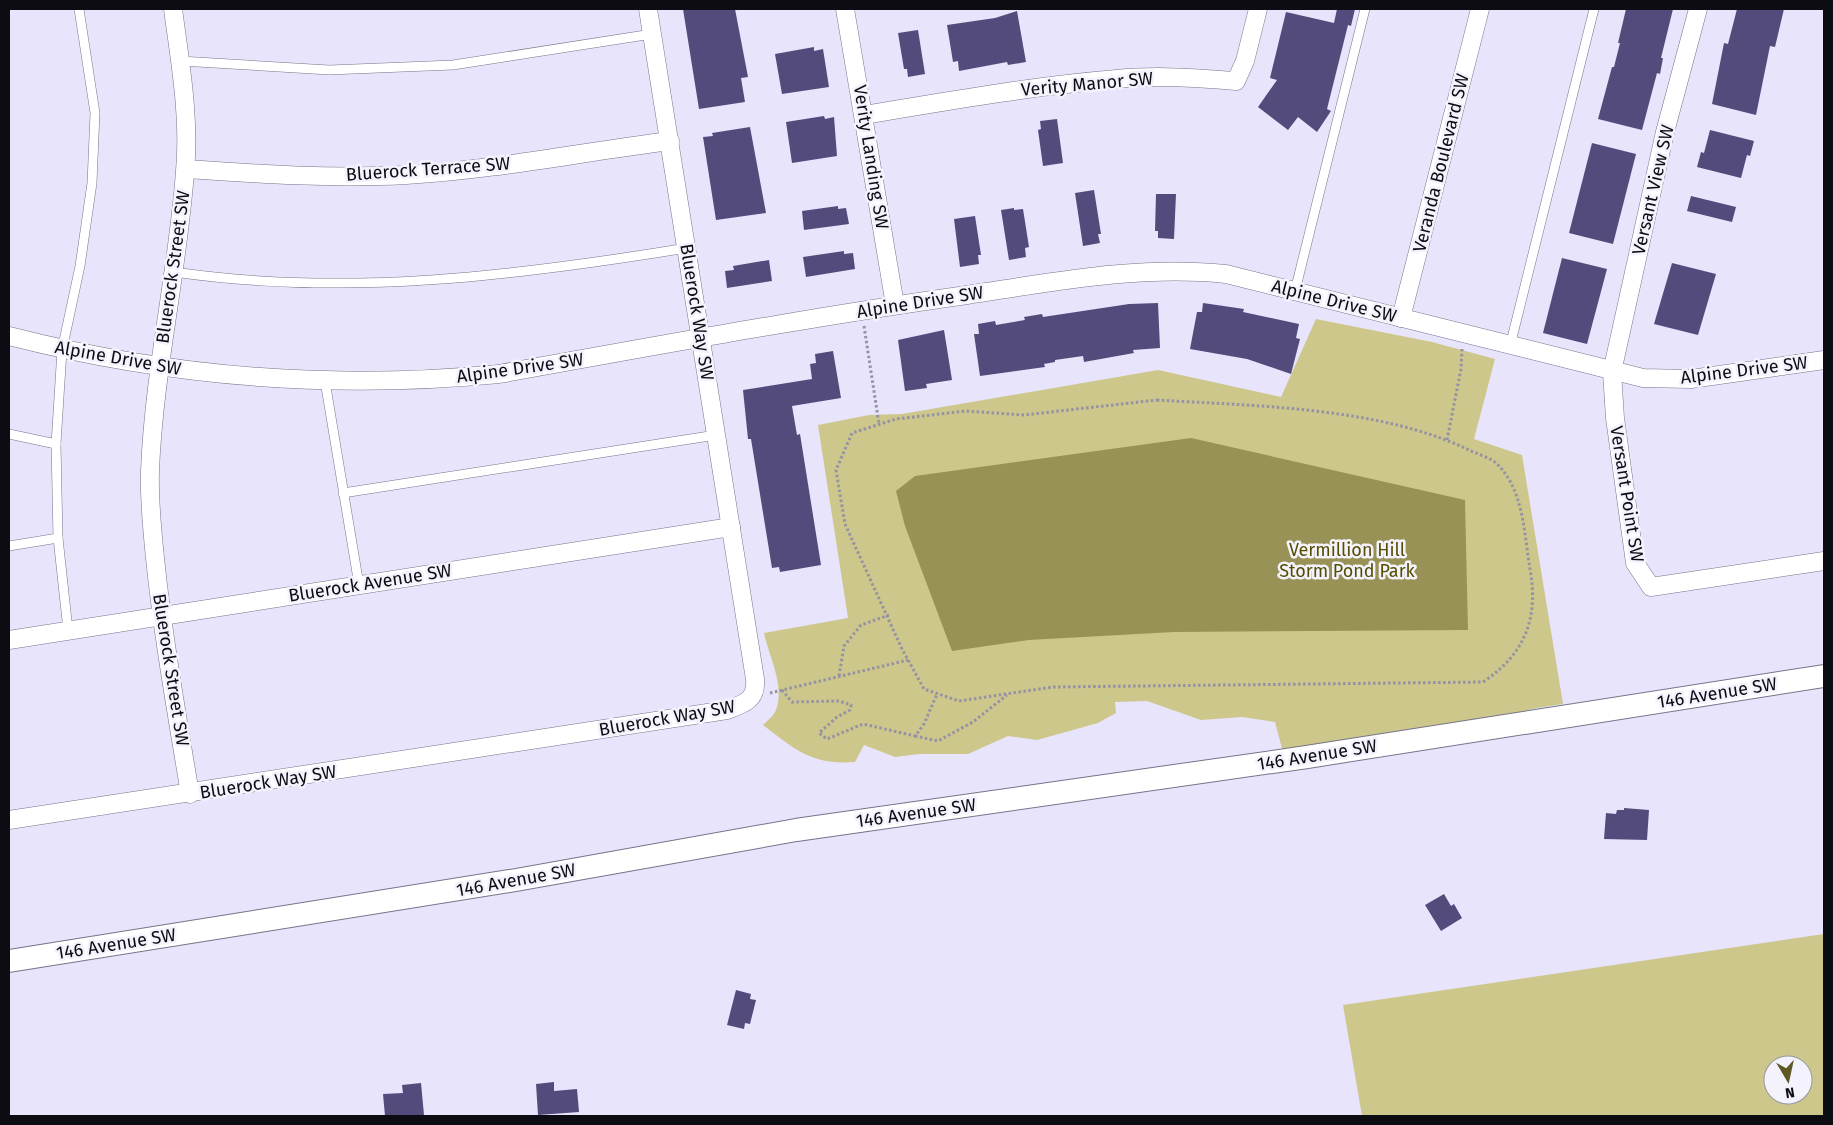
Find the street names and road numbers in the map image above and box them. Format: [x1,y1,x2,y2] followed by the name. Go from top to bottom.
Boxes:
[1020,67,1154,101] street label: Verity Manor SW
[1408,71,1474,254] street label: Veranda Boulevard SW
[849,83,893,231] street label: Verity Landing SW
[1627,123,1679,257] street label: Versant View SW
[345,152,511,186] street label: Bluerock Terrace SW
[151,189,195,345] street label: Bluerock Street SW
[675,242,719,382] street label: Bluerock Way SW
[1269,275,1399,327] street label: Alpine Drive SW
[855,281,985,323] street label: Alpine Drive SW
[53,336,183,380] street label: Alpine Drive SW
[455,348,585,388] street label: Alpine Drive SW
[1679,351,1809,389] street label: Alpine Drive SW
[1605,424,1649,564] street label: Versant Point SW
[287,559,453,607] street label: Bluerock Avenue SW
[148,592,194,748] street label: Bluerock Street SW
[1656,673,1778,713] street label: 146 Avenue SW
[597,695,737,741] street label: Bluerock Way SW
[1256,735,1378,775] street label: 146 Avenue SW
[198,760,338,804] street label: Bluerock Way SW
[855,794,977,832] street label: 146 Avenue SW
[455,859,577,901] street label: 146 Avenue SW
[55,924,177,964] street label: 146 Avenue SW

